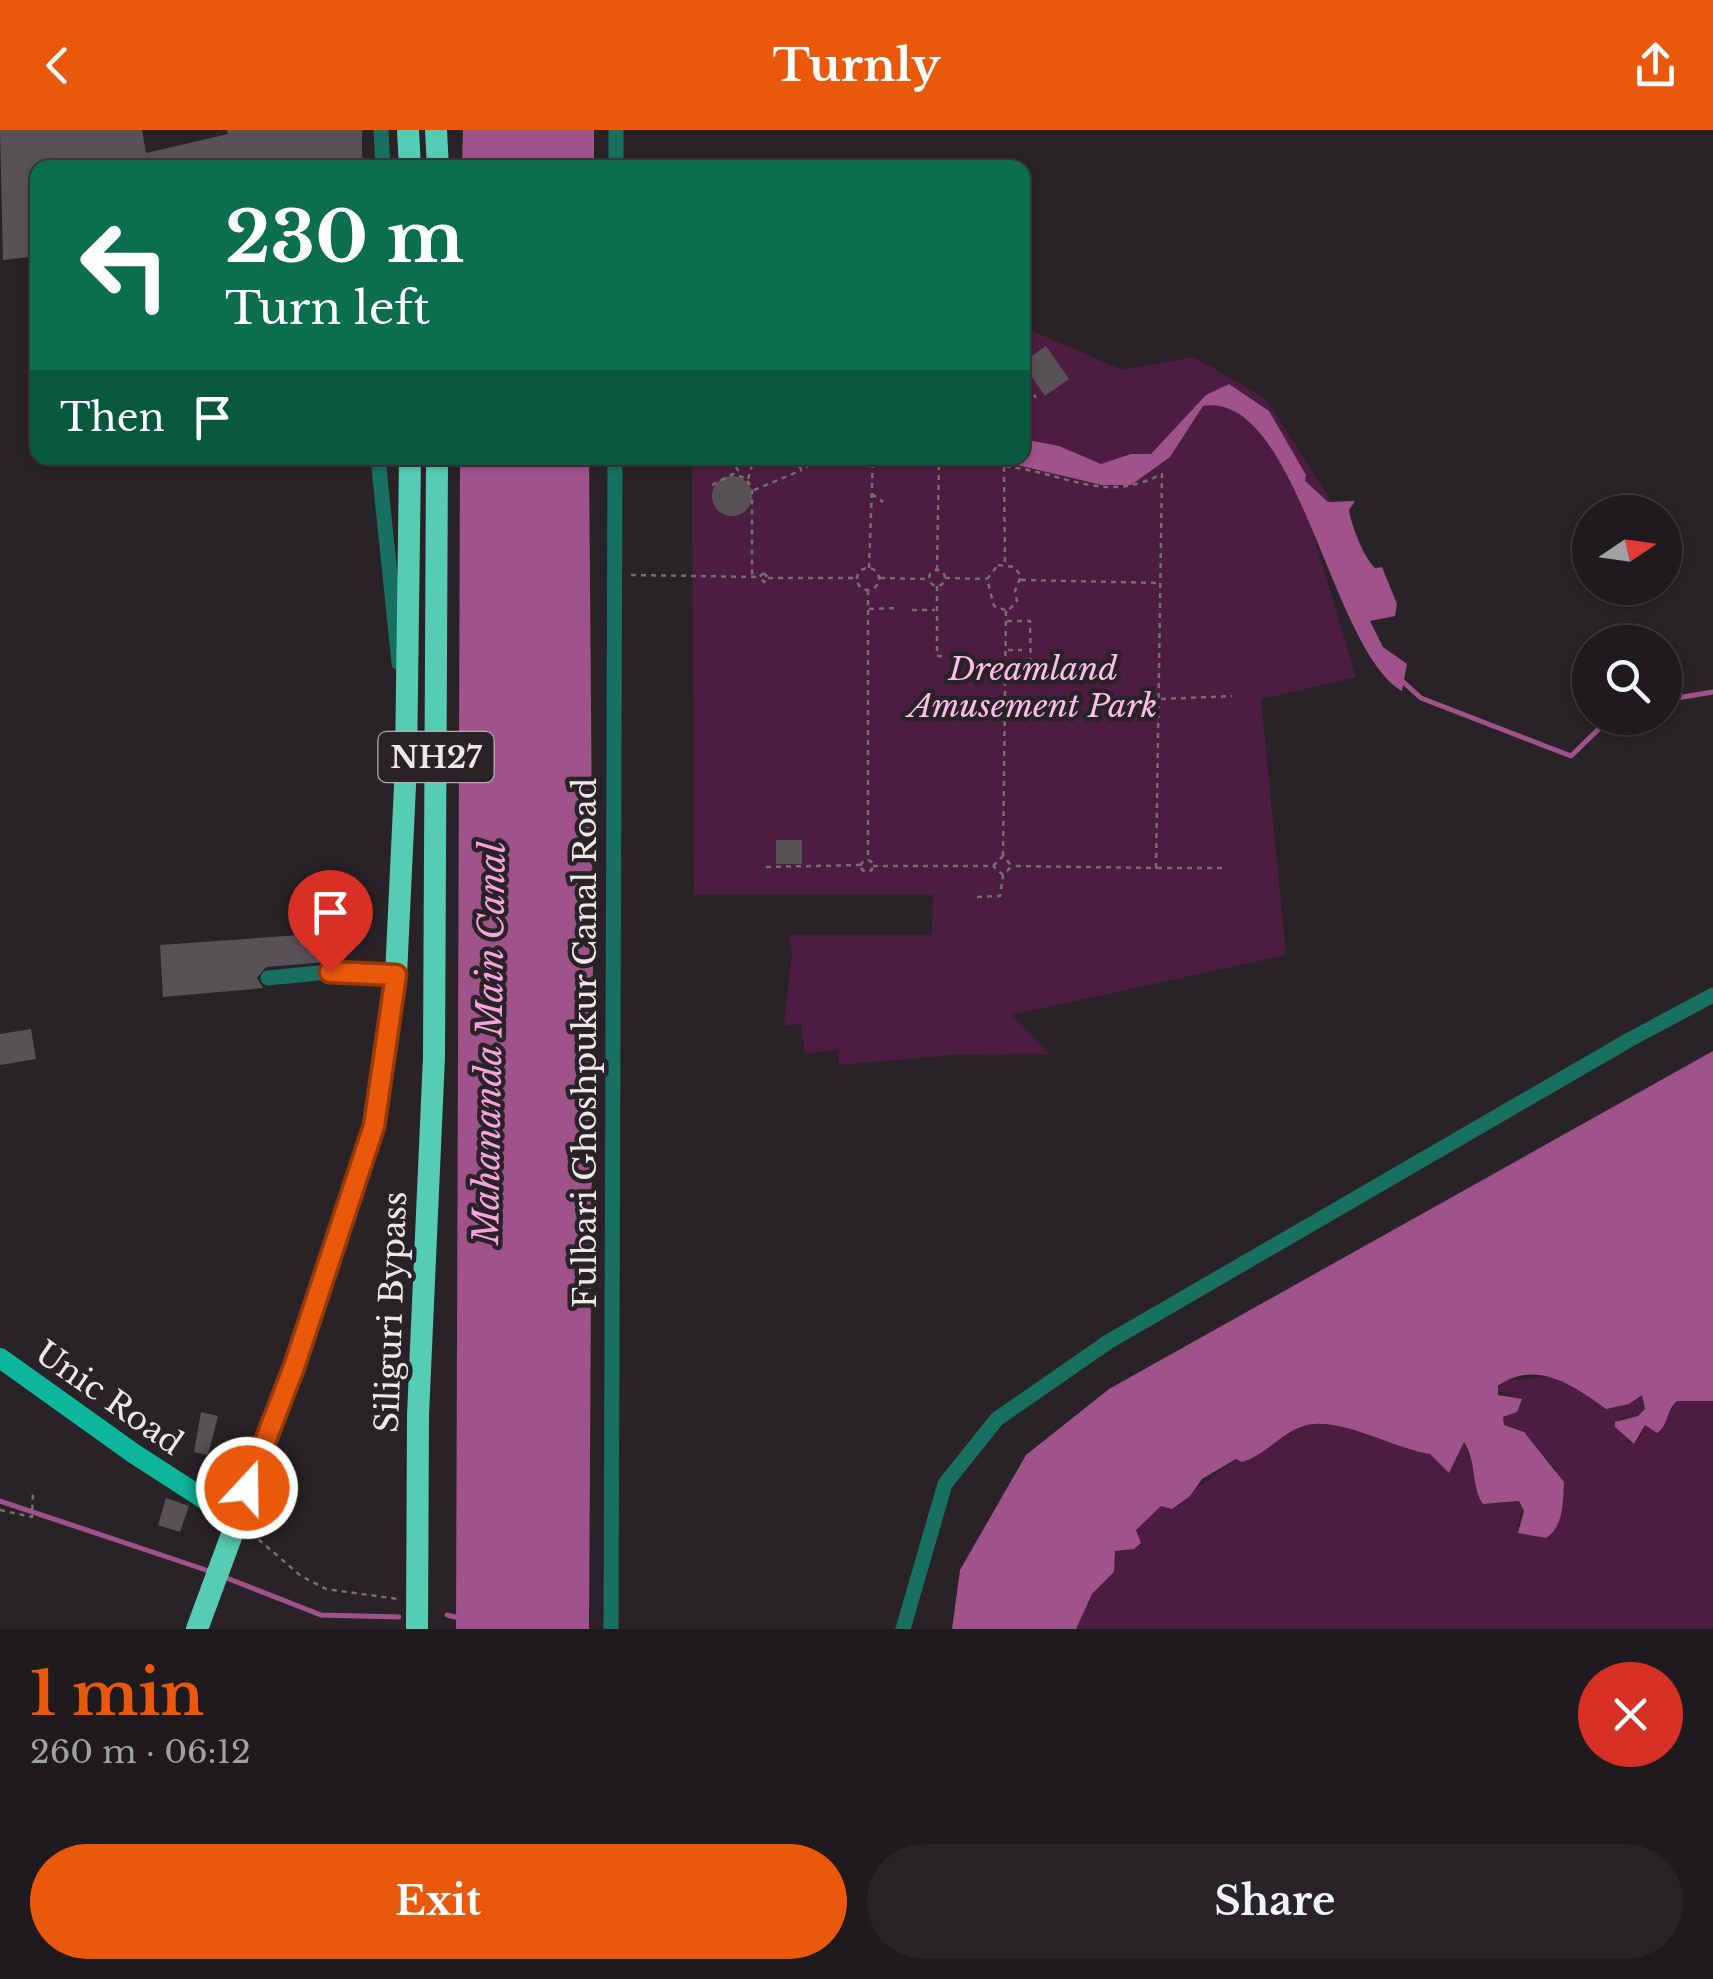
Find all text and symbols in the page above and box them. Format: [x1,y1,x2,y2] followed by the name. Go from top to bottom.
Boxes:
[773,37,940,93] text: Turnly
[30,38,85,93] icon: back
[1628,38,1683,93] icon: share
[225,194,464,281] text: 230 m
[60,200,190,330] icon: left
[225,280,430,336] text: Turn left
[185,390,240,445] icon: arrive
[60,394,165,441] text: Then
[1572,495,1682,605] north arrow
[1572,495,1682,735] map controls
[1572,625,1682,735] button: search
[904,649,1158,726] park label: Dreamland Amusement Park
[378,732,494,782] road number: NH27
[565,778,605,1308] street label: Fulbari Ghoshpukur Canal Road
[464,841,514,1246] water label: Mahananda Main Canal
[288,870,373,973] pin
[303,885,358,940] icon: arrive
[367,1191,415,1433] street label: Siliguri Bypass
[27,1333,191,1463] street label: Unic Road
[195,1436,299,1540] position arrow
[30,1657,204,1731] text: 1 min
[1578,1662,1683,1767] button: close
[30,1732,251,1772] text: 260 m · 06:12
[30,1844,847,1959] button: Exit
[867,1844,1683,1959] button: Share

